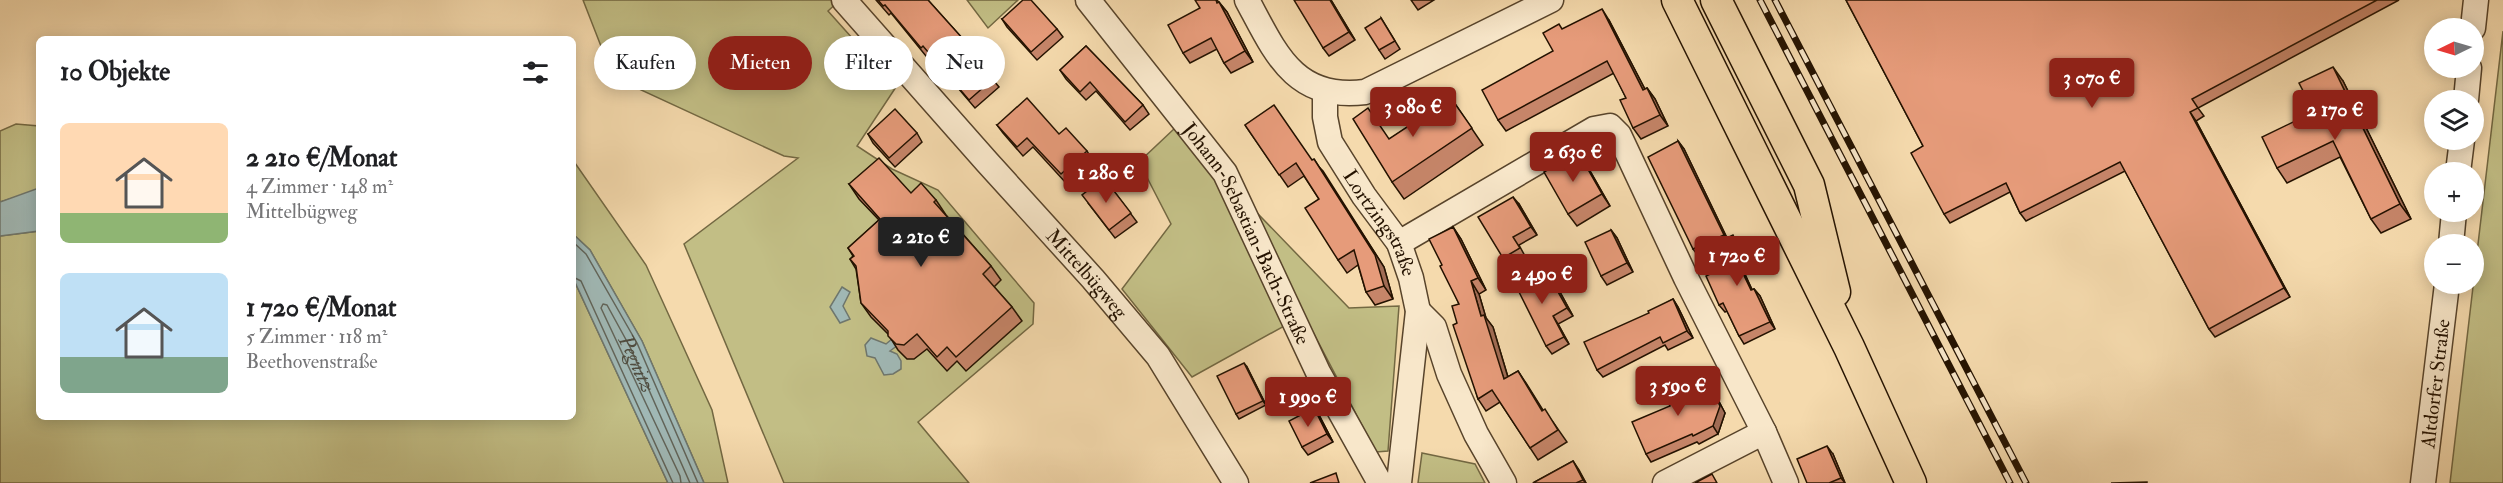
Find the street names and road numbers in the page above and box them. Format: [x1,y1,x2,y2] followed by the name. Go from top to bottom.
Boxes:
[1177,116,1316,349] street label: Johann-Sebastian-Bach-Straße
[1338,165,1422,279] street label: Lortzingstraße
[1041,223,1134,324] street label: Mittelbügweg
[2415,318,2455,451] street label: Altdorfer Straße

